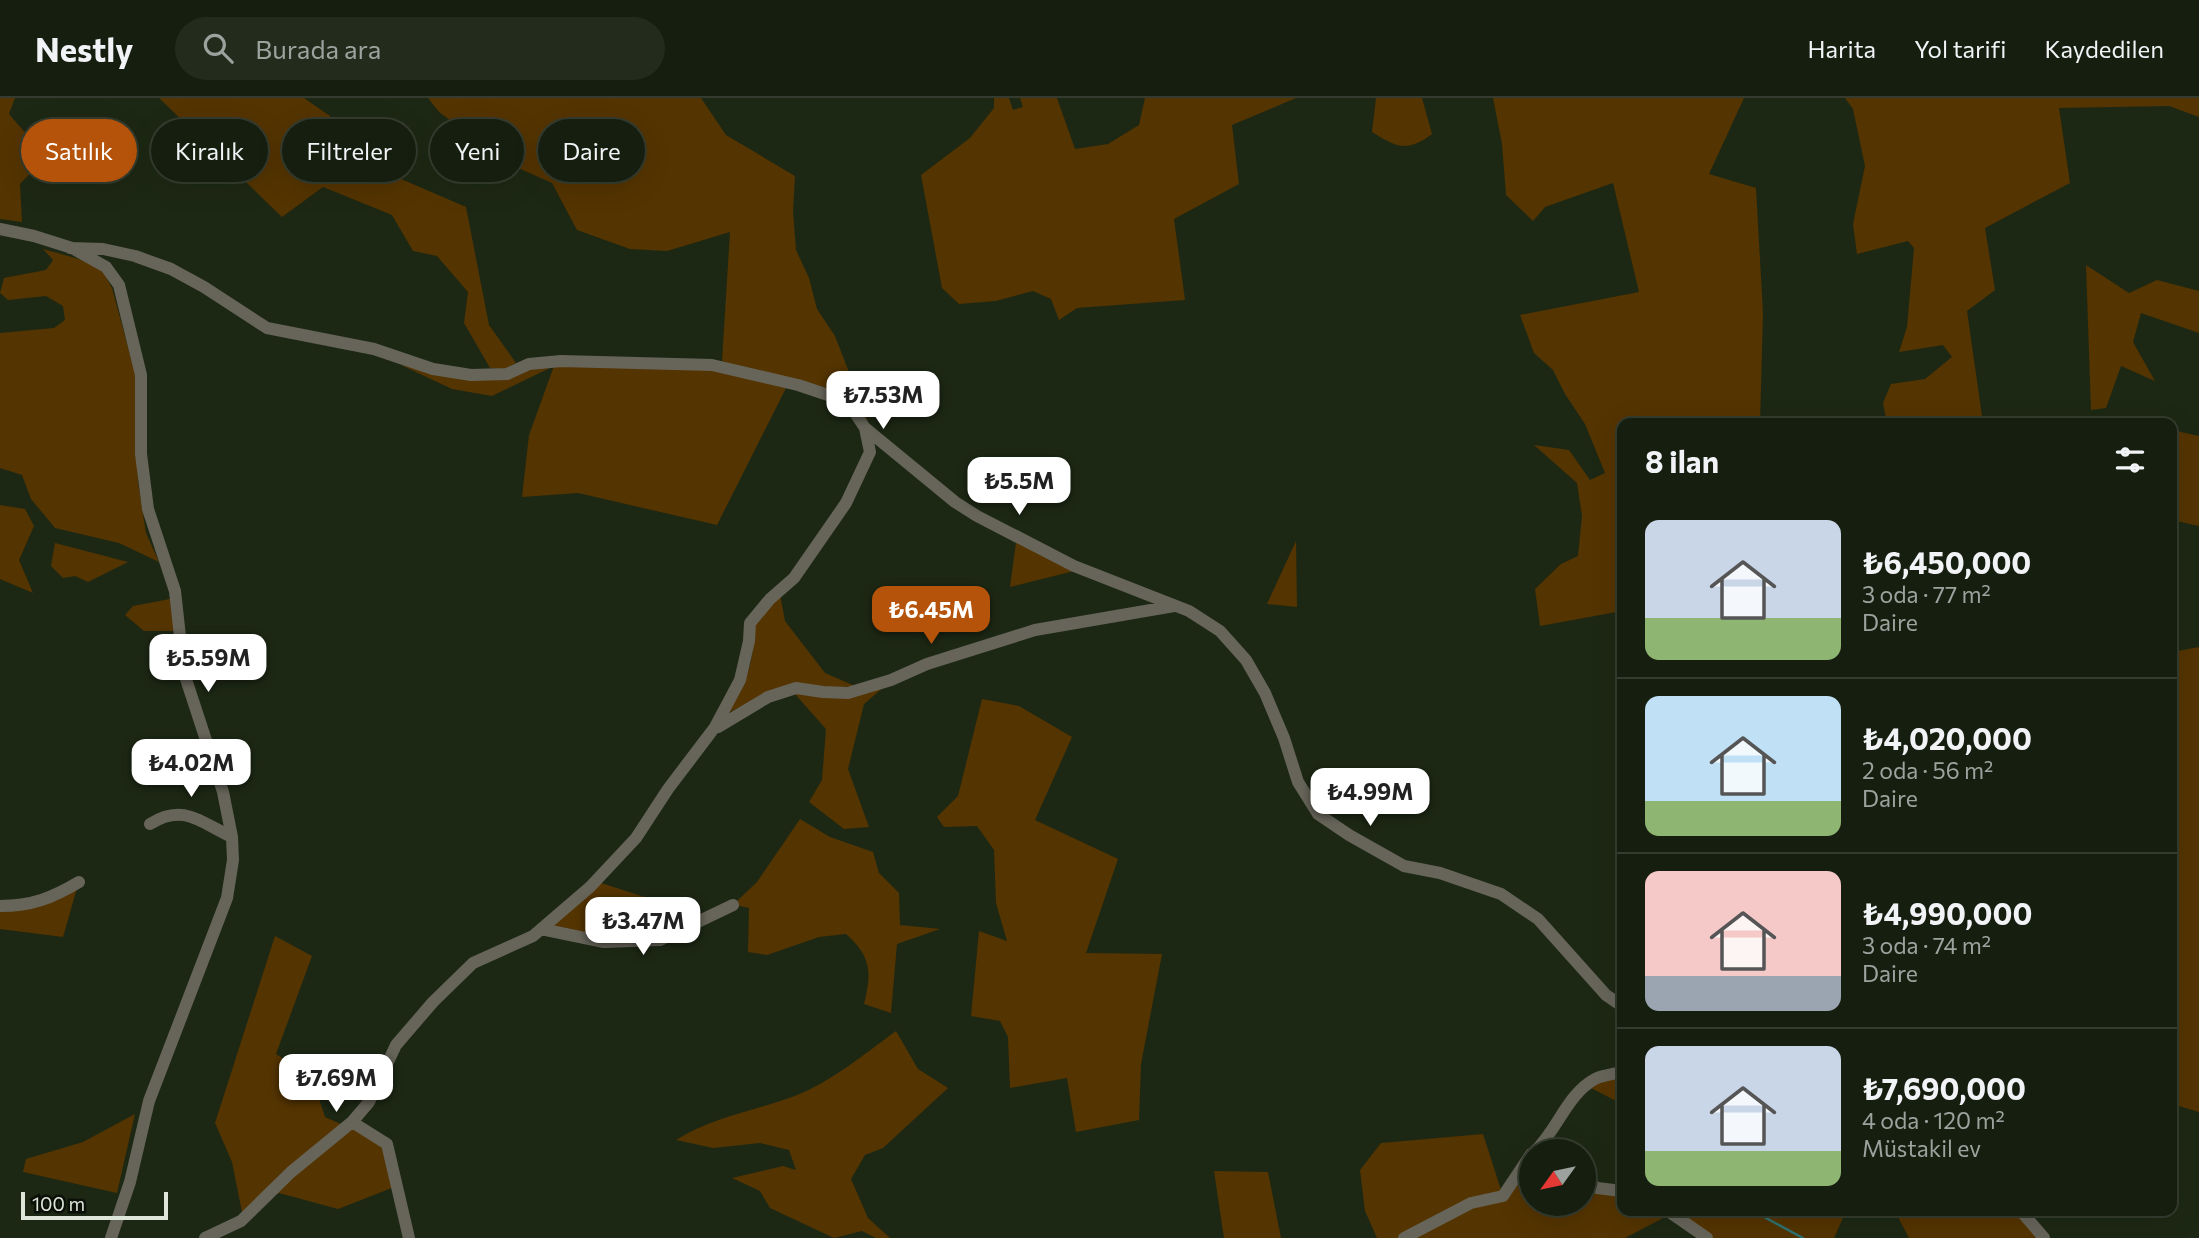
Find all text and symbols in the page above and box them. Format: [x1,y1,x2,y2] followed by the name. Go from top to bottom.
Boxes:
[175,17,665,80] search box
[35,28,133,69] text: Nestly
[199,29,237,67] icon: search
[255,33,381,64] text: Burada ara
[1807,34,1876,63] text: Harita
[1914,34,2006,63] text: Yol tarifi
[2044,34,2164,63] text: Kaydedilen
[21,119,137,182] chip: Satılık
[151,119,268,182] chip: Kiralık
[282,119,416,182] chip: Filtreler
[430,119,524,182] chip: Yeni
[538,119,645,182] chip: Daire
[826,372,940,431] pin: ₺7.53M
[842,380,924,408] text: ₺7.53M
[2111,441,2149,479] icon: filters
[1645,442,1719,479] text: 8 ilan
[970,458,1068,517] pin: ₺5.5M
[984,466,1055,494] text: ₺5.5M
[1862,543,2031,580] text: ₺6,450,000
[1701,548,1785,632] icon: home
[1862,580,1991,608] text: 3 oda · 77 m²
[874,587,988,646] pin: ₺6.45M
[888,595,974,623] text: ₺6.45M
[1862,608,1918,636] text: Daire
[151,634,265,694] pin: ₺5.59M
[165,643,251,671] text: ₺5.59M
[1862,719,2032,756] text: ₺4,020,000
[1701,724,1785,808] icon: home
[134,740,248,799] pin: ₺4.02M
[148,748,234,776] text: ₺4.02M
[1862,756,1993,784] text: 2 oda · 56 m²
[1313,768,1427,828] pin: ₺4.99M
[1327,777,1413,805] text: ₺4.99M
[1862,784,1918,812] text: Daire
[1862,894,2032,931] text: ₺4,990,000
[586,898,700,957] pin: ₺3.47M
[1701,899,1785,983] icon: home
[601,906,685,934] text: ₺3.47M
[1862,931,1991,959] text: 3 oda · 74 m²
[1862,959,1918,987] text: Daire
[279,1054,393,1114] pin: ₺7.69M
[295,1063,377,1091] text: ₺7.69M
[1862,1069,2026,1106] text: ₺7,690,000
[1701,1074,1785,1158] icon: home
[1862,1106,2005,1134] text: 4 oda · 120 m²
[1862,1134,1981,1162] text: Müstakil ev
[1519,1139,1596,1216] north arrow
[1519,1139,1596,1216] map controls
[21,1189,168,1221] scale bar
[32,1192,85,1215] text: 100 m

